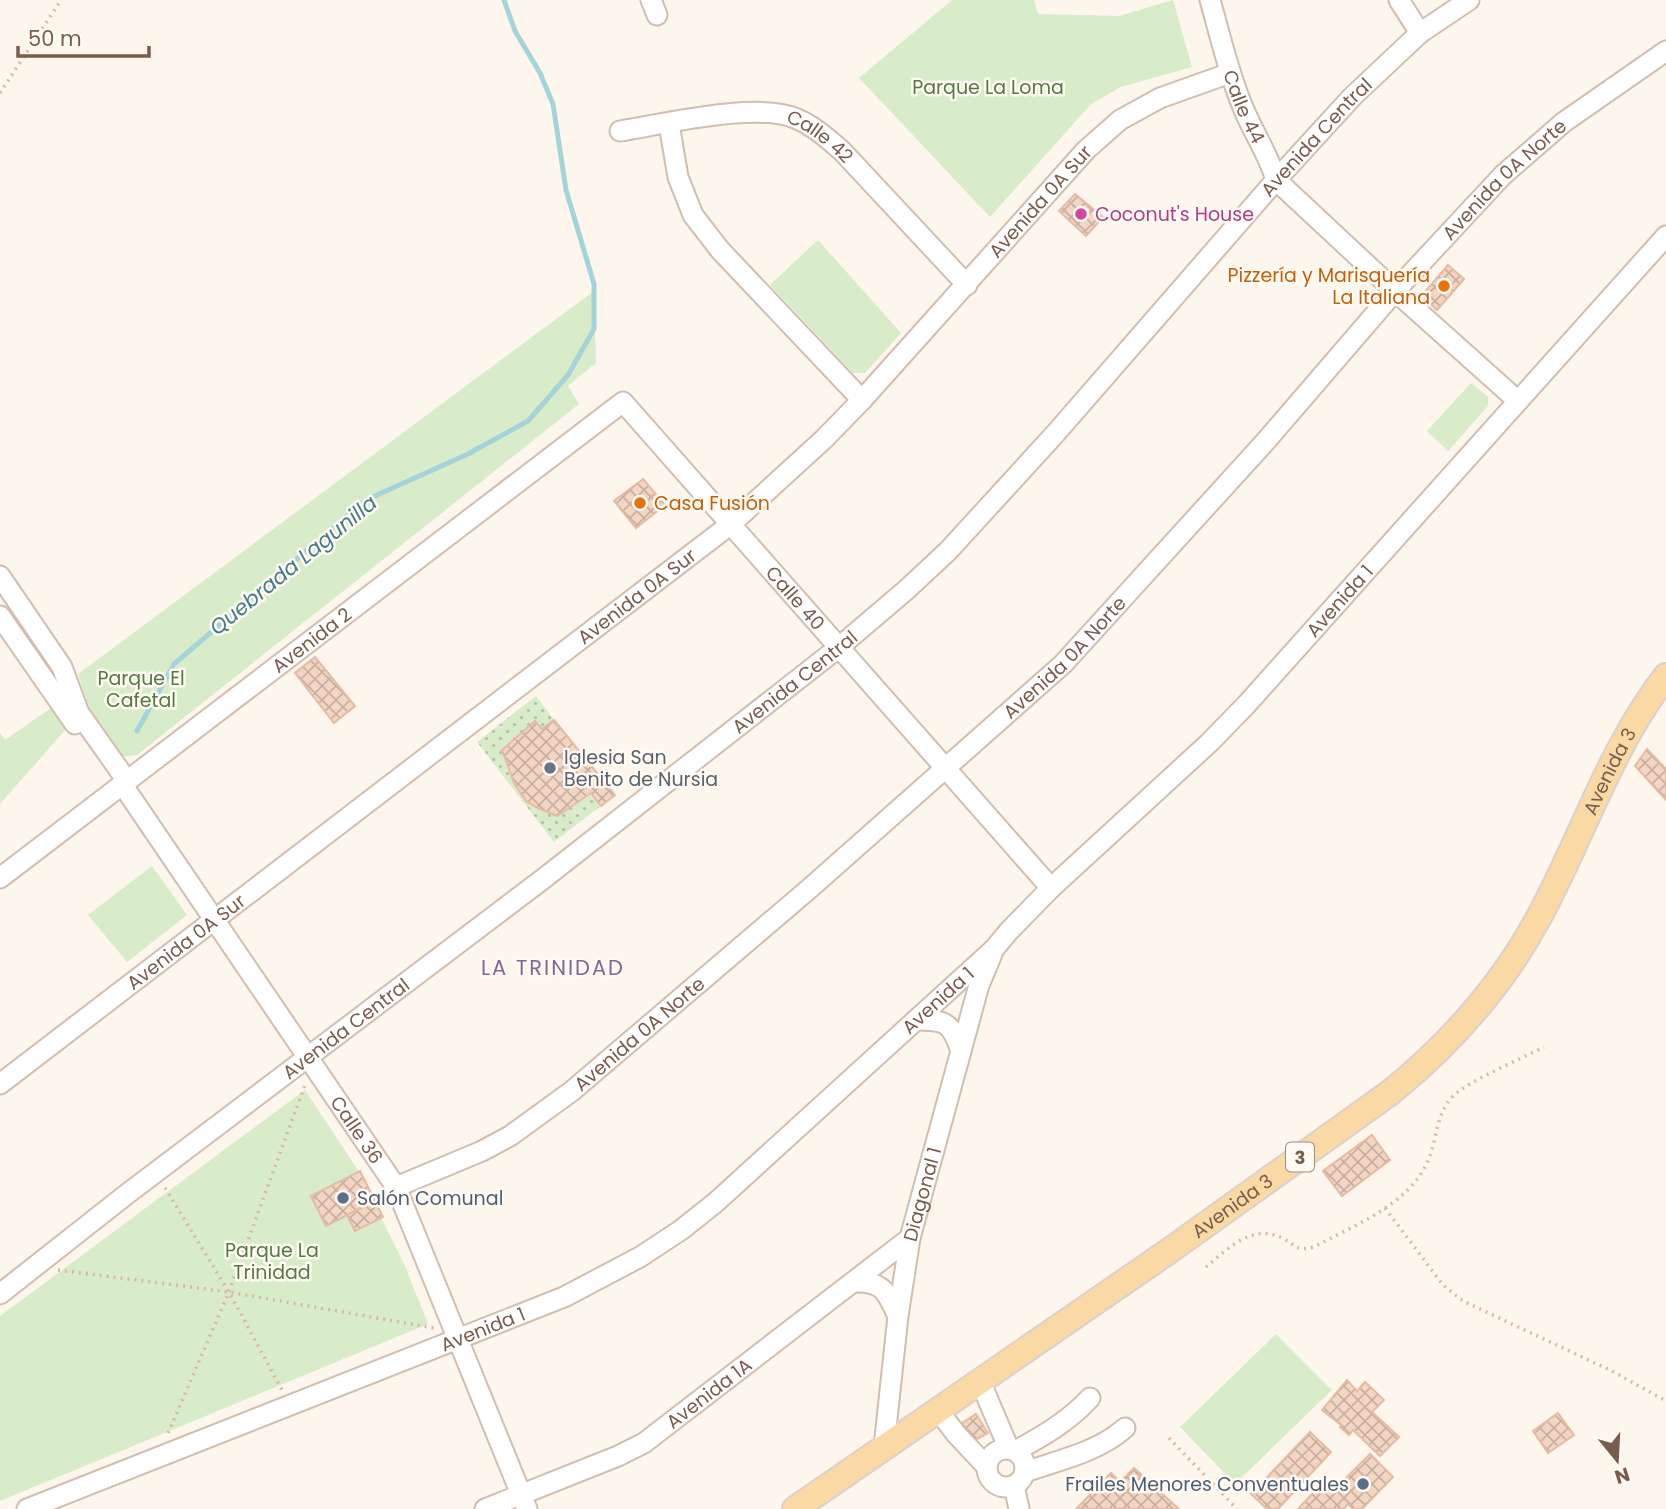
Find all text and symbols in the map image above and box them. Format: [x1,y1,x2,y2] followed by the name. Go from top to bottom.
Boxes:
[18,14,149,58] scale bar
[28,24,82,53] text: 50 m
[1217,66,1272,148] street label: Calle 44
[1254,71,1378,202] street label: Avenida Central
[912,74,1064,101] park label: Parque La Loma
[783,103,860,169] street label: Calle 42
[1436,112,1572,246] street label: Avenida 0A Norte
[982,139,1098,264] street label: Avenida 0A Sur
[1095,201,1254,228] place label: Coconut's House
[1073,206,1089,222] marker: Coconut's House
[1228,262,1430,311] place label: Pizzería y Marisquería La Italiana
[1436,278,1452,294] marker: Pizzería y Marisquería La Italiana
[203,488,383,642] water label: Quebrada Lagunilla
[654,490,770,517] place label: Casa Fusión
[632,495,648,511] marker: Casa Fusión
[572,542,702,651] street label: Avenida 0A Sur
[1300,559,1379,643] street label: Avenida 1
[760,560,831,636] street label: Calle 40
[997,590,1132,725] street label: Avenida 0A Norte
[266,601,357,679] street label: Avenida 2
[726,624,863,740] street label: Avenida Central
[97,665,185,714] park label: Parque El Cafetal
[1576,723,1642,819] street label: Avenida 3
[564,744,718,793] place label: Iglesia San Benito de Nursia
[542,760,558,776] marker: Iglesia San Benito de Nursia
[121,887,251,996] street label: Avenida 0A Sur
[481,953,625,982] district label: LA TRINIDAD
[896,960,980,1040] street label: Avenida 1
[568,970,710,1097] street label: Avenida 0A Norte
[277,971,415,1085] street label: Avenida Central
[324,1090,390,1169] street label: Calle 36
[1286,1142,1314,1172] road number: 3
[896,1144,948,1245] street label: Diagonal 1
[1186,1167,1278,1244] street label: Avenida 3
[357,1185,503,1212] place label: Salón Comunal
[335,1190,351,1206] marker: Salón Comunal
[225,1237,319,1286] park label: Parque La Trinidad
[436,1300,529,1358] street label: Avenida 1
[660,1351,757,1435] street label: Avenida 1A
[1582,1425,1652,1495] north arrow
[1611,1461,1633,1491] text: N
[1065,1471,1349,1498] place label: Frailes Menores Conventuales
[1355,1476,1371,1492] marker: Frailes Menores Conventuales

